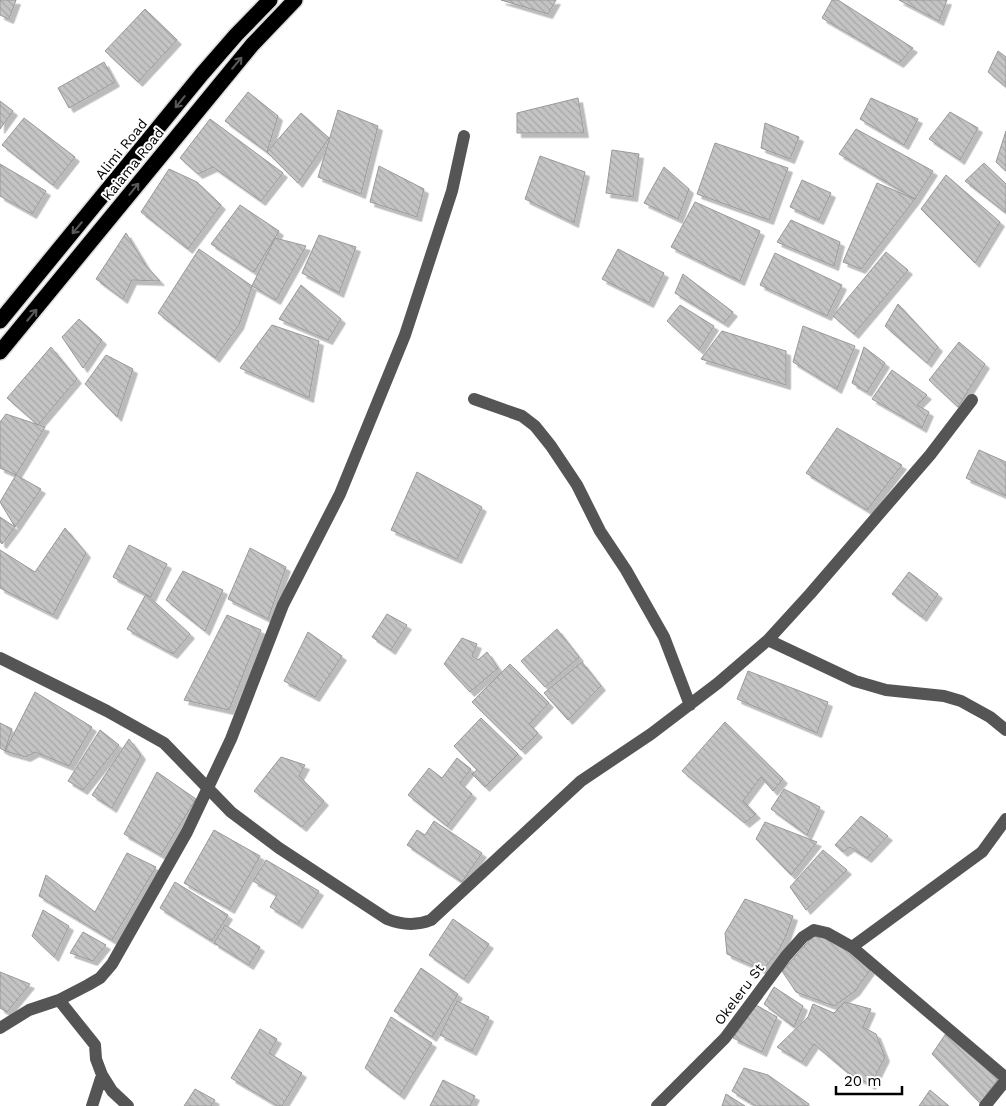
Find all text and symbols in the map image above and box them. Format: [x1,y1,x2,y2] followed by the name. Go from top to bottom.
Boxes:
[232,57,243,70] one-way arrow
[174,95,185,108] one-way arrow
[92,115,150,183] street label: Alimi Road
[99,125,167,203] street label: Kaiama Road
[129,183,140,196] one-way arrow
[71,221,83,234] one-way arrow
[26,308,37,321] one-way arrow
[711,960,767,1028] street label: Okeleru St
[836,1064,902,1096] scale bar
[844,1072,882,1090] text: 20 m

